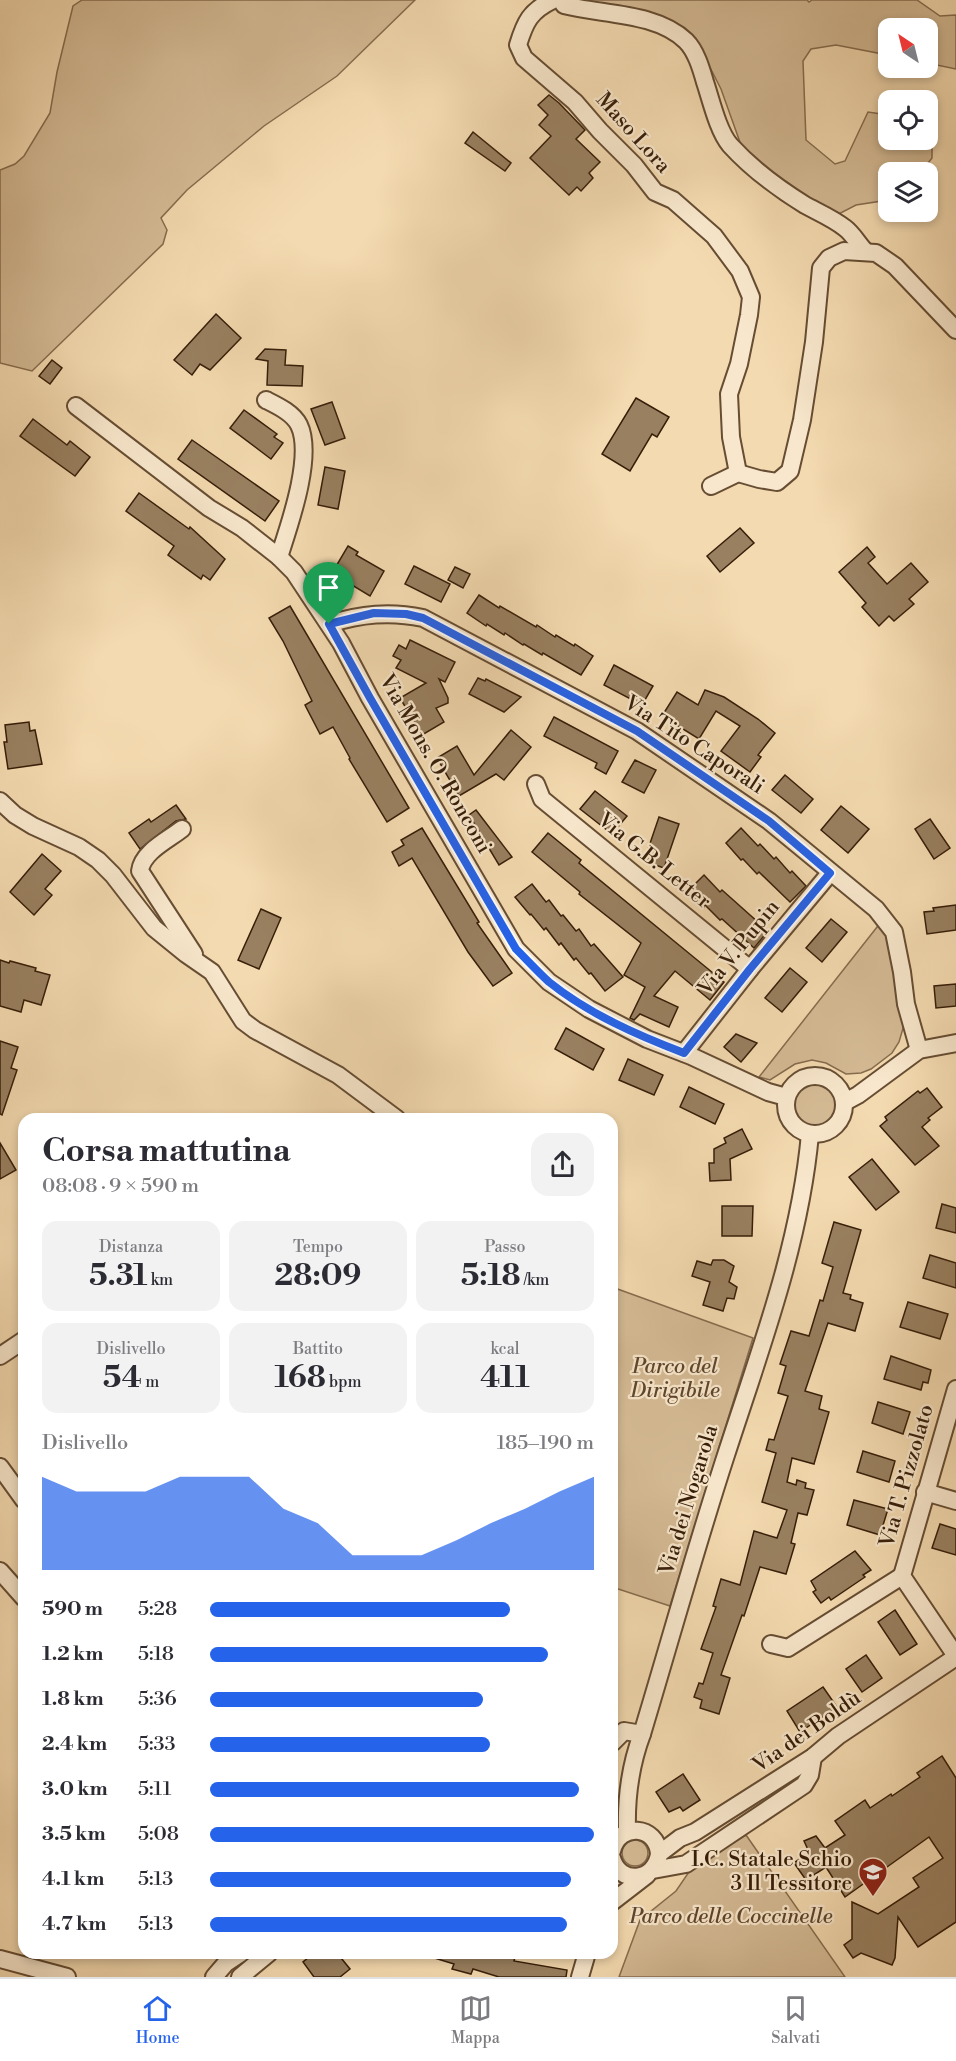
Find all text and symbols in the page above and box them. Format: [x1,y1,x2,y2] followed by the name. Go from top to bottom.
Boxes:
[878,18,938,78] north arrow
[878,18,938,222] map controls
[590,87,676,179] street label: Maso Lora
[878,90,938,150] button: locate
[878,162,938,222] button: layers
[303,562,354,624] pin
[312,571,345,604] icon: arrive
[373,669,497,858] street label: Via Mons. O. Ronconi
[618,689,769,800] street label: Via Tito Caporali
[591,807,716,915] street label: Via G.B. Letter
[692,894,786,1002] street label: Via V. Pupin
[42,1131,291,1172] text: Corsa mattutina
[531,1133,594,1196] button: share
[42,1174,199,1199] text: 08:08 · 9 × 590 m
[99,1237,163,1257] text: Distanza
[293,1237,343,1257] text: Tempo
[484,1237,526,1257] text: Passo
[89,1257,147,1295] text: 5.31
[275,1257,361,1295] text: 28:09
[461,1257,521,1295] text: 5:18
[147,1270,173,1290] text: km
[521,1270,549,1290] text: /km
[97,1339,166,1359] text: Dislivello
[293,1339,343,1359] text: Battito
[490,1339,520,1359] text: kcal
[629,1354,720,1404] park label: Parco del Dirigibile
[103,1359,142,1397] text: 54
[274,1359,326,1397] text: 168
[480,1359,530,1397] text: 411
[142,1372,159,1392] text: m
[326,1372,362,1392] text: bpm
[874,1401,940,1551] street label: Via T. Pizzolato
[654,1421,724,1579] street label: Via dei Nogarola
[42,1431,128,1456] text: Dislivello
[497,1431,594,1456] text: 185–190 m
[42,1597,103,1622] text: 590 m
[138,1597,177,1622] text: 5:28
[42,1642,104,1667] text: 1.2 km
[138,1642,174,1667] text: 5:18
[747,1685,866,1779] street label: Via dei Boldù
[42,1687,104,1712] text: 1.8 km
[138,1687,177,1712] text: 5:36
[42,1732,107,1757] text: 2.4 km
[138,1732,176,1757] text: 5:33
[42,1777,108,1802] text: 3.0 km
[138,1777,171,1802] text: 5:11
[42,1822,106,1847] text: 3.5 km
[138,1822,179,1847] text: 5:08
[691,1847,852,1897] place label: I.C. Statale Schio 3 Il Tessitore
[857,1856,889,1898] school or university icon: I.C. Statale Schio 3 Il Tessitore
[42,1867,104,1892] text: 4.1 km
[138,1867,173,1892] text: 5:13
[628,1904,833,1930] park label: Parco delle Coccinelle
[42,1912,106,1937] text: 4.7 km
[138,1912,173,1937] text: 5:13
[136,1992,180,2048] tab: Home
[451,1992,500,2048] tab: Mappa
[771,1992,820,2048] tab: Salvati

